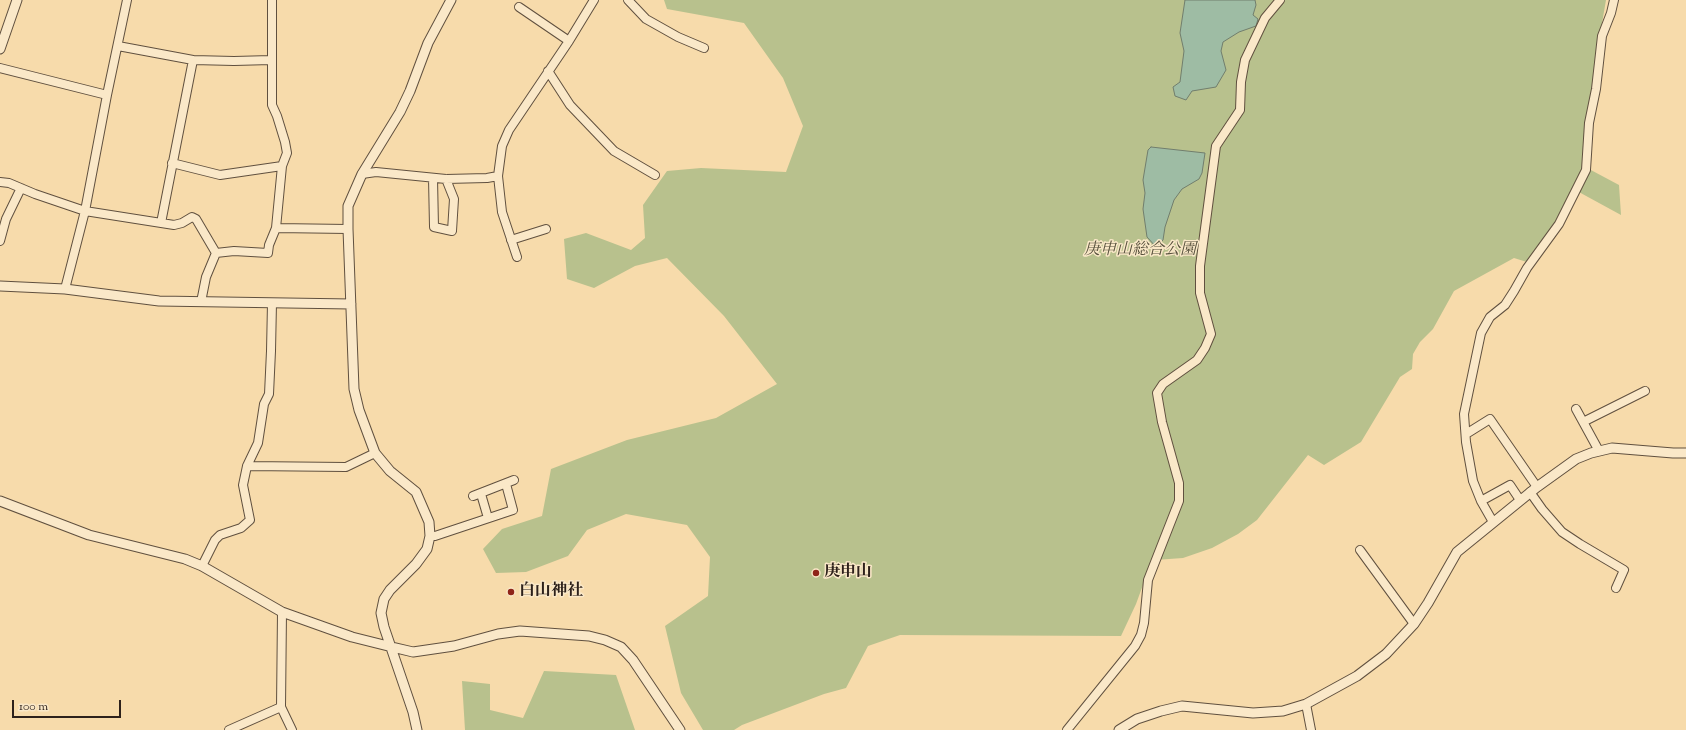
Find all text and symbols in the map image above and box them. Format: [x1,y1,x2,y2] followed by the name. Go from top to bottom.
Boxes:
[1084,241,1196,261] park label: 庚申山総合公園
[824,563,872,583] place label: 庚申山
[811,568,821,578] marker: 庚申山
[519,582,583,602] place label: 白山神社
[506,587,516,597] marker: 白山神社
[14,692,123,718] scale bar
[19,698,48,716] text: 100 m

